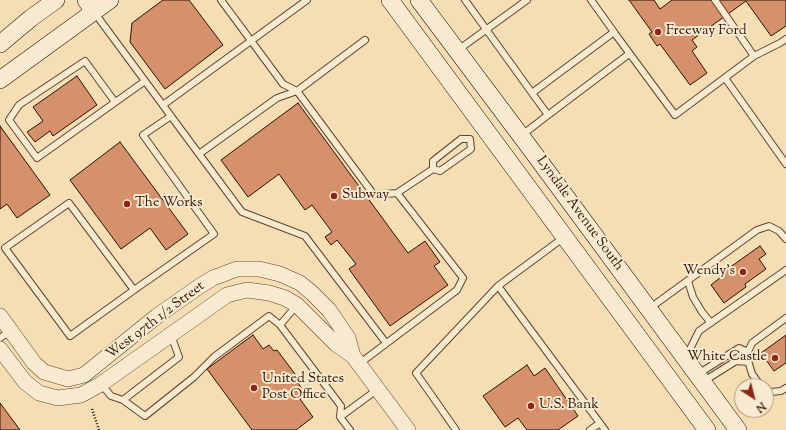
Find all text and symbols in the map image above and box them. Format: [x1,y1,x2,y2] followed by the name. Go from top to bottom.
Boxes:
[666,24,747,40] place label: Freeway Ford
[653,27,663,37] marker: Freeway Ford
[532,153,626,275] street label: Lyndale Avenue South
[342,188,389,204] place label: Subway
[329,191,339,201] marker: Subway
[135,196,203,212] place label: The Works
[122,199,132,209] marker: The Works
[683,264,735,280] place label: Wendy's
[738,267,748,277] marker: Wendy's
[103,279,209,363] street label: West 97th 1/2 Street
[687,350,767,366] place label: White Castle
[770,353,780,363] marker: White Castle
[262,372,344,404] place label: United States Post Office
[734,378,774,418] north arrow
[249,383,259,393] marker: United States Post Office
[539,398,599,414] place label: U.S. Bank
[752,398,769,416] text: N
[526,401,536,411] marker: U.S. Bank

